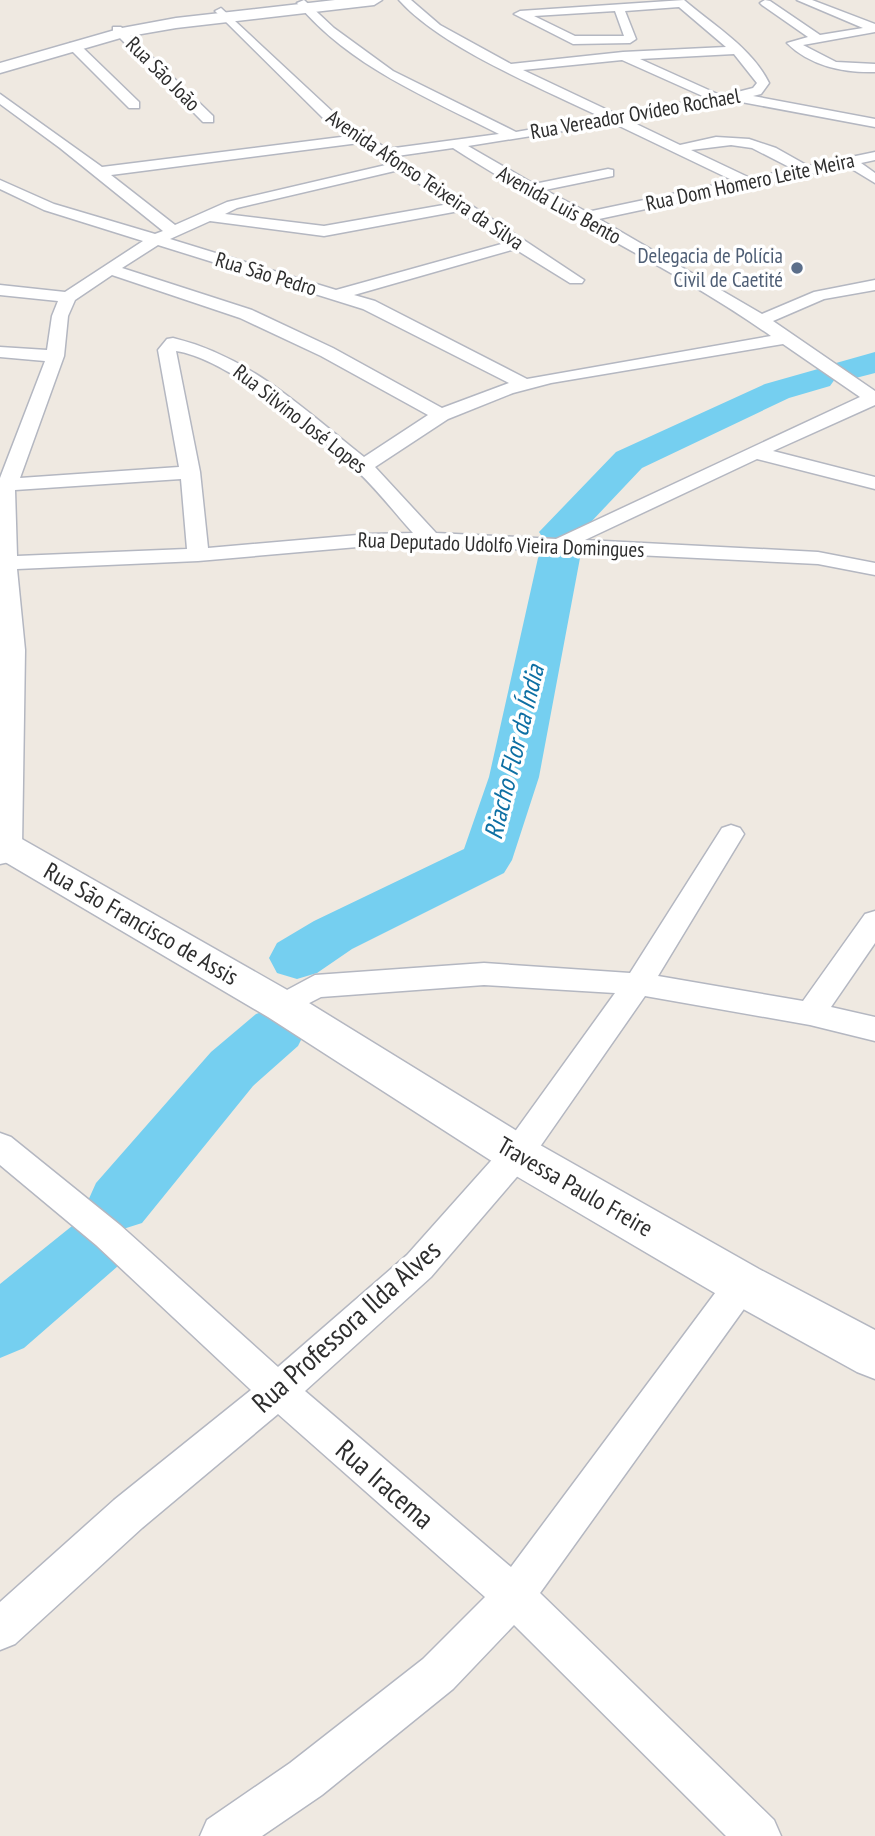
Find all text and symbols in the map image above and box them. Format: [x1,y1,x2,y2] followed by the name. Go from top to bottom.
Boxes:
[120,31,206,117] street label: Rua São João
[528,82,742,145] street label: Rua Vereador Ovídeo Rochael
[321,103,529,256] street label: Avenida Afonso Teixeira da Silva
[643,146,857,217] street label: Rua Dom Homero Leite Meira
[492,159,626,250] street label: Avenida Luis Bento
[638,242,783,293] place label: Delegacia de Polícia Civil de Caetité
[212,245,320,302] street label: Rua São Pedro
[789,260,805,276] marker: Delegacia de Polícia Civil de Caetité
[228,358,372,479] street label: Rua Silvino José Lopes
[357,526,645,563] street label: Rua Deputado Udolfo Vieira Domingues
[476,660,552,843] water label: Riacho Flor da Índia
[38,855,244,992] street label: Rua São Francisco de Assis
[492,1130,658,1244] street label: Travessa Paulo Freire
[243,1231,448,1420] street label: Rua Professora Ilda Alves
[328,1431,442,1536] street label: Rua Iracema

